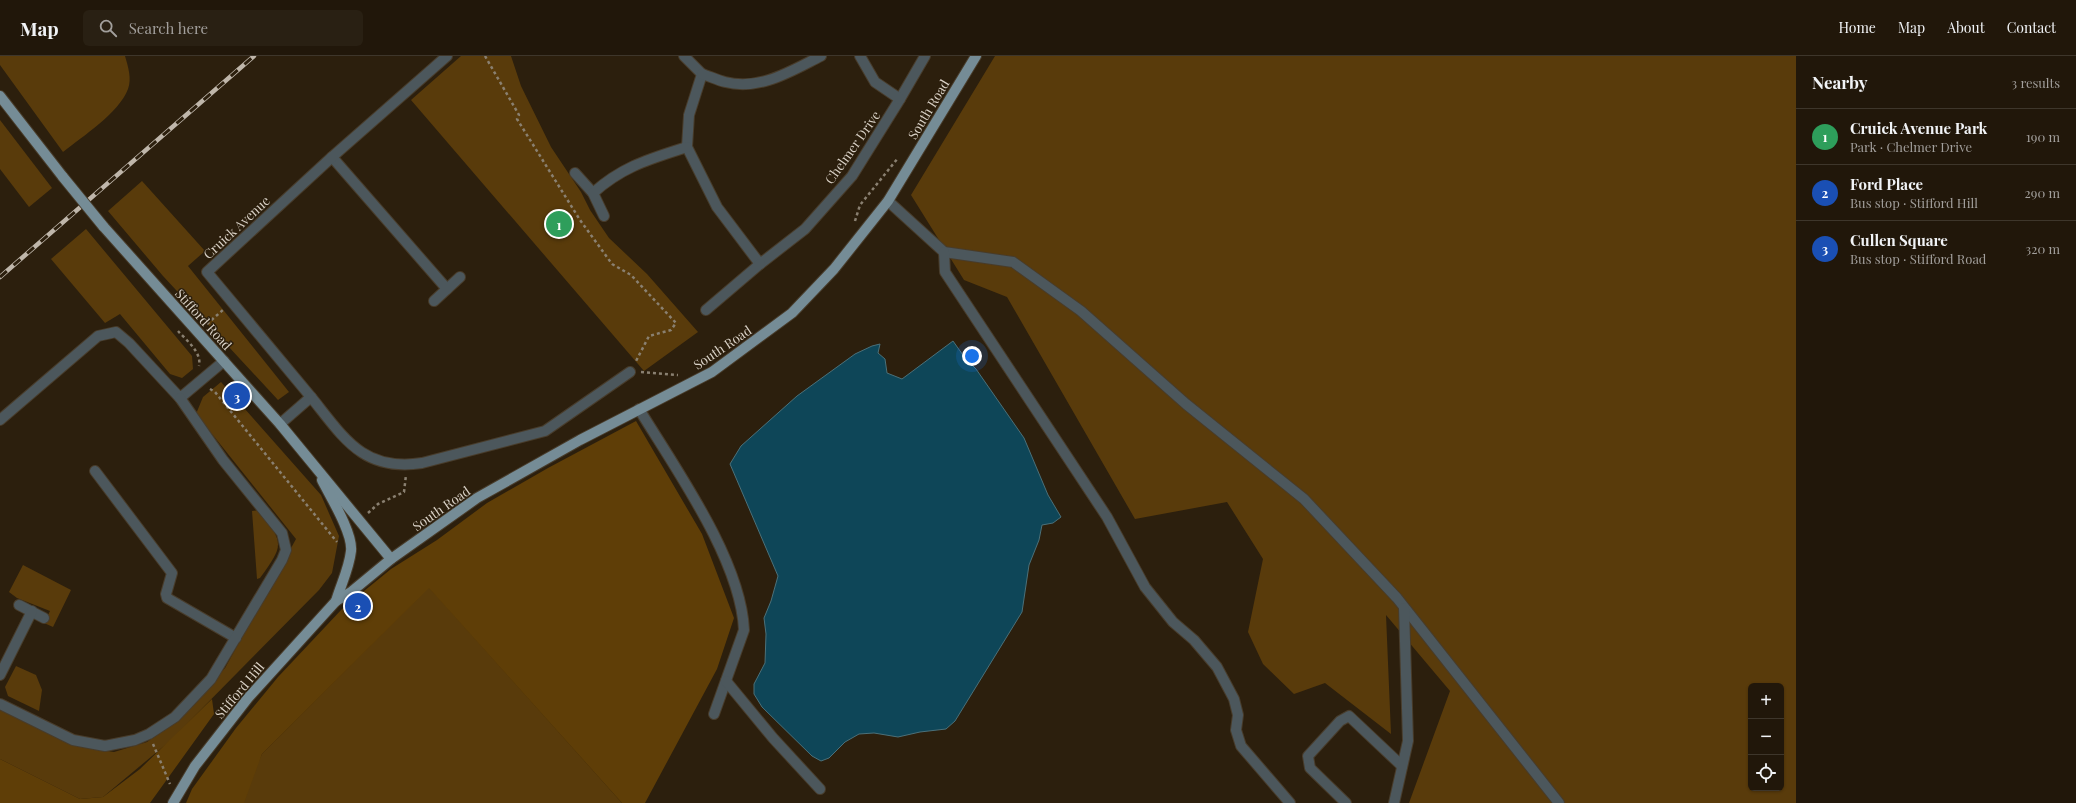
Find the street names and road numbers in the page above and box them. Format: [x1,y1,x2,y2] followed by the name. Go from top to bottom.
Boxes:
[904,76,953,142] street label: South Road
[820,107,884,187] street label: Chelmer Drive
[199,191,273,262] street label: Cruick Avenue
[172,285,236,354] street label: Stifford Road
[690,321,755,373] street label: South Road
[409,482,474,534] street label: South Road
[211,658,268,722] street label: Stifford Hill

